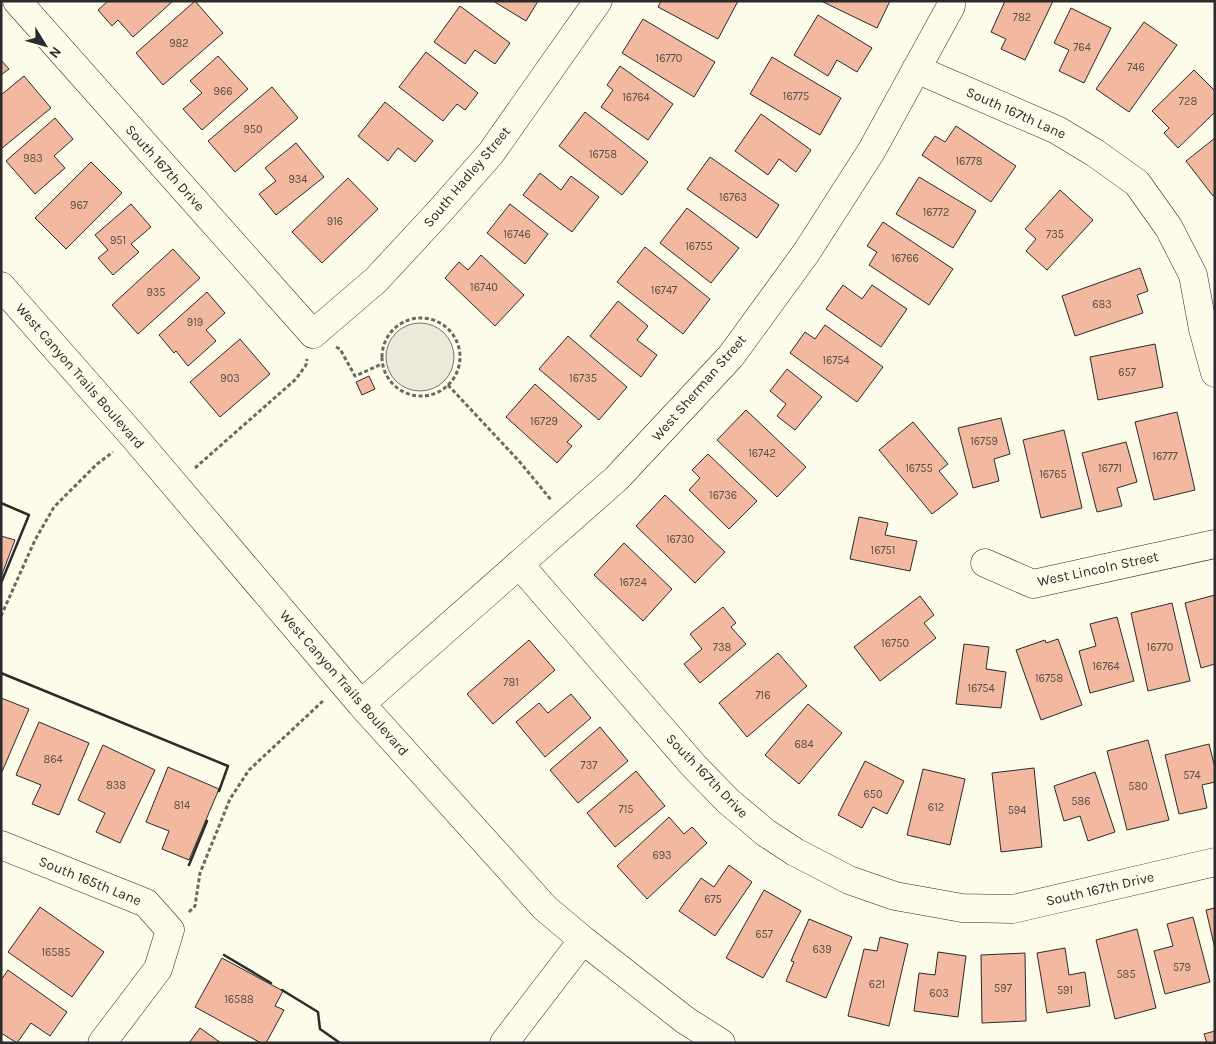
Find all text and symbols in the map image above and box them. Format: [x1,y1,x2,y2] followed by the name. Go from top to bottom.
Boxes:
[1013,11,1031,24] house number: 782
[20,20,70,70] north arrow
[169,37,189,50] house number: 982
[1073,41,1091,54] house number: 764
[45,43,65,62] text: N
[656,52,682,65] house number: 16770
[1127,61,1145,74] house number: 746
[963,83,1069,143] street label: South 167th Lane
[214,85,232,98] house number: 966
[783,90,809,103] house number: 16775
[622,91,650,104] house number: 16764
[1179,95,1197,108] house number: 728
[122,121,208,215] street label: South 167th Drive
[243,123,263,136] house number: 950
[420,123,514,231] street label: South Hadley Street
[589,148,617,161] house number: 16758
[23,152,43,165] house number: 983
[955,155,983,168] house number: 16778
[288,173,308,186] house number: 934
[719,191,747,204] house number: 16763
[70,199,88,212] house number: 967
[923,206,949,219] house number: 16772
[327,215,343,228] house number: 916
[503,228,531,241] house number: 16746
[1046,228,1064,241] house number: 735
[110,234,126,247] house number: 951
[685,240,713,253] house number: 16755
[891,252,919,265] house number: 16766
[470,281,498,294] house number: 16740
[651,284,677,297] house number: 16747
[146,286,166,299] house number: 935
[1092,298,1112,311] house number: 683
[12,300,148,452] street label: West Canyon Trails Boulevard
[187,316,203,329] house number: 919
[648,331,750,445] street label: West Sherman Street
[822,354,850,367] house number: 16754
[1118,366,1136,379] house number: 657
[220,372,240,385] house number: 903
[569,372,597,385] house number: 16735
[530,415,558,428] house number: 16729
[970,435,998,448] house number: 16759
[748,447,776,460] house number: 16742
[1152,450,1178,463] house number: 16777
[905,462,933,475] house number: 16755
[1098,462,1122,475] house number: 16771
[1039,468,1067,481] house number: 16765
[709,489,737,502] house number: 16736
[666,533,694,546] house number: 16730
[871,544,895,557] house number: 16751
[1036,548,1160,590] street label: West Lincoln Street
[619,576,647,589] house number: 16724
[276,607,412,759] street label: West Canyon Trails Boulevard
[881,637,909,650] house number: 16750
[713,641,731,654] house number: 738
[1147,641,1173,654] house number: 16770
[1092,660,1120,673] house number: 16764
[1035,672,1063,685] house number: 16758
[503,676,519,689] house number: 781
[967,682,995,695] house number: 16754
[755,689,771,702] house number: 716
[662,730,752,822] street label: South 167th Drive
[794,738,814,751] house number: 684
[43,753,63,766] house number: 864
[581,759,597,772] house number: 737
[1183,769,1201,782] house number: 574
[106,779,126,792] house number: 838
[1128,780,1148,793] house number: 580
[863,788,883,801] house number: 650
[1071,795,1091,808] house number: 586
[174,799,190,812] house number: 814
[928,801,944,814] house number: 612
[618,803,634,816] house number: 715
[1008,804,1026,817] house number: 594
[652,849,672,862] house number: 693
[36,853,144,909] street label: South 165th Lane
[1044,868,1156,910] street label: South 167th Drive
[704,893,722,906] house number: 675
[755,928,773,941] house number: 657
[812,943,832,956] house number: 639
[41,946,71,959] house number: 16585
[1173,961,1191,974] house number: 579
[1116,968,1136,981] house number: 585
[869,978,885,991] house number: 621
[994,982,1012,995] house number: 597
[1057,984,1073,997] house number: 591
[929,987,949,1000] house number: 603
[224,993,254,1006] house number: 16588

